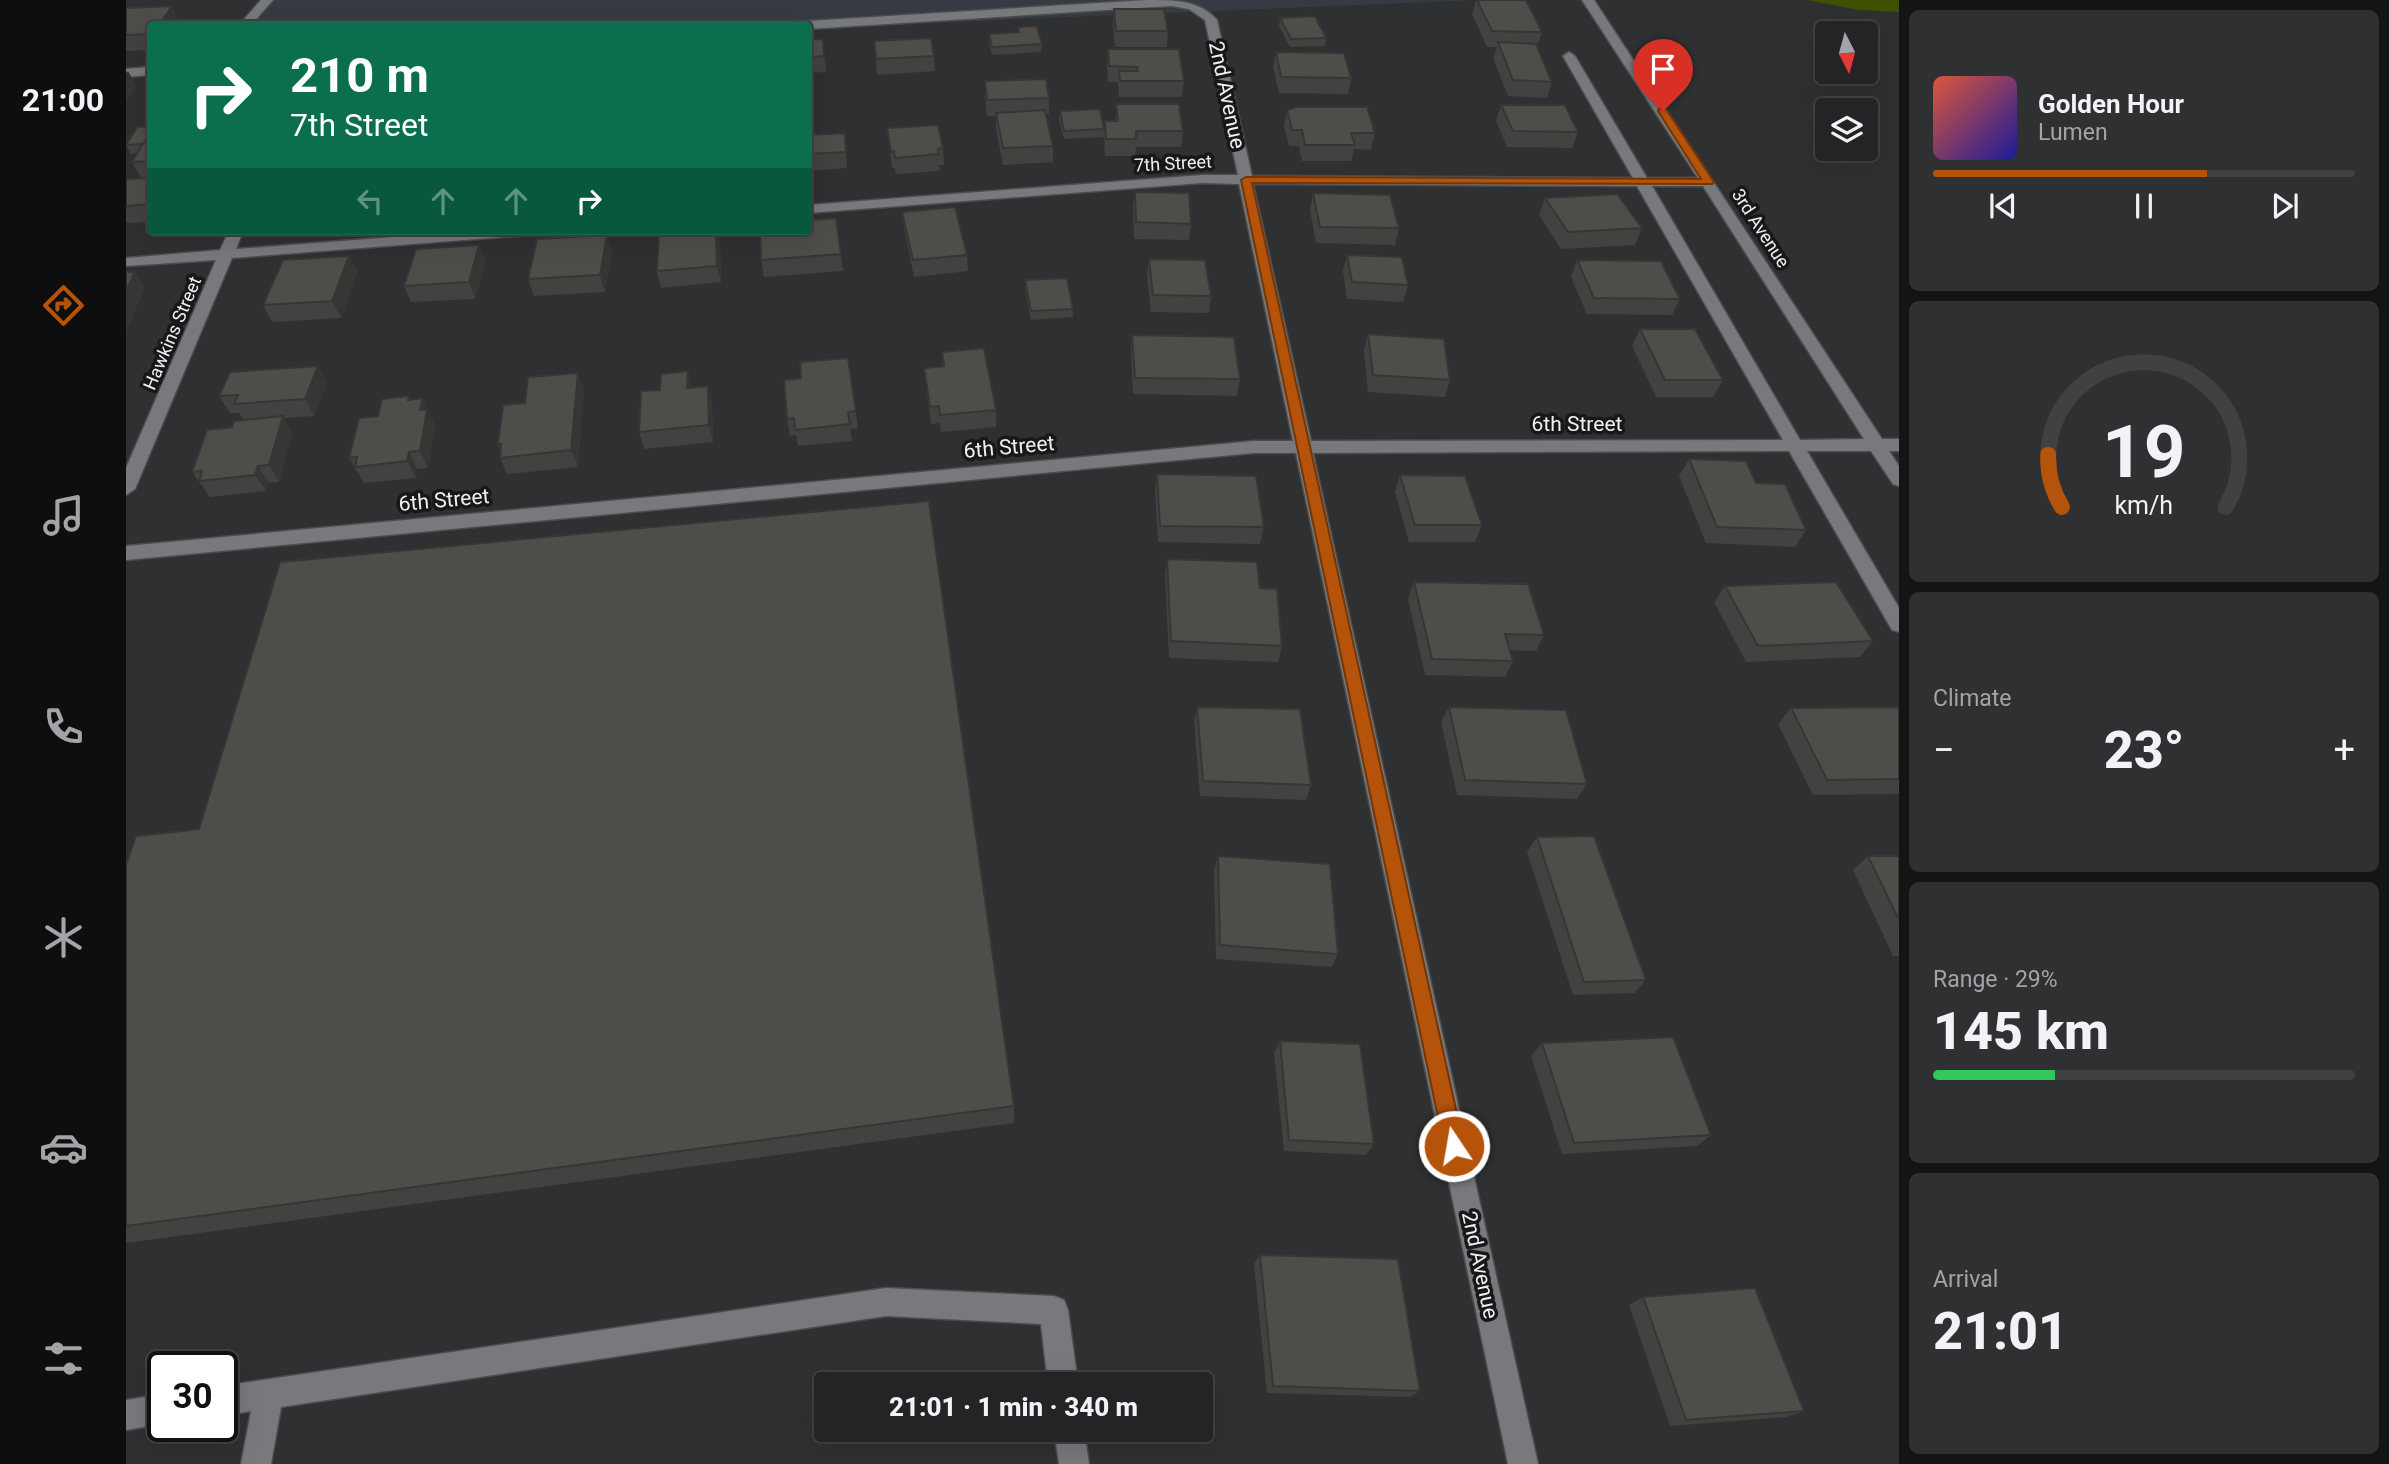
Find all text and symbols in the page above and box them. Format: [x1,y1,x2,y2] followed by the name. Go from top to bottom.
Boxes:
[1815,21,1878,84] north arrow
[1815,21,1878,161] map controls
[1204,39,1250,151] street label: 2nd Avenue
[1633,39,1693,111] pin
[290,47,429,104] text: 210 m
[175,49,266,140] icon: right
[1644,50,1682,88] icon: arrive
[22,81,104,119] text: 21:00
[2038,89,2184,119] text: Golden Hour
[1815,98,1878,161] button: layers
[290,106,428,144] text: 7th Street
[2038,119,2108,146] text: Lumen
[1134,150,1213,176] street label: 7th Street
[351,182,389,220] icon: left
[424,182,462,220] icon: ahead
[497,182,535,220] icon: ahead
[570,182,608,220] icon: right
[1728,185,1794,271] street label: 3rd Avenue
[1984,187,2022,225] icon: previous
[2125,187,2163,225] icon: pause
[2266,187,2304,225] icon: next
[139,273,205,393] street label: Hawkins Street
[39,281,88,330] icon: directions
[2102,410,2186,496] text: 19
[1532,412,1623,436] street label: 6th Street
[963,431,1055,463] street label: 6th Street
[398,484,490,516] street label: 6th Street
[39,491,88,540] icon: music
[2115,491,2173,520] text: km/h
[1933,685,2012,712] text: Climate
[39,702,88,751] icon: phone
[2104,720,2184,781] text: 23°
[1933,728,1955,772] text: −
[2333,728,2355,772] text: +
[39,913,88,962] icon: climate
[1933,966,2058,993] text: Range · 29%
[1933,1001,2109,1062] text: 145 km
[1417,1109,1491,1183] position arrow
[39,1123,88,1172] icon: car
[1457,1209,1503,1321] street label: 2nd Avenue
[1933,1266,1998,1293] text: Arrival
[1933,1301,2068,1362] text: 21:01
[39,1334,88,1383] icon: filters
[147,1351,238,1442] speed limit sign: 30
[889,1392,1138,1422] text: 21:01 · 1 min · 340 m

